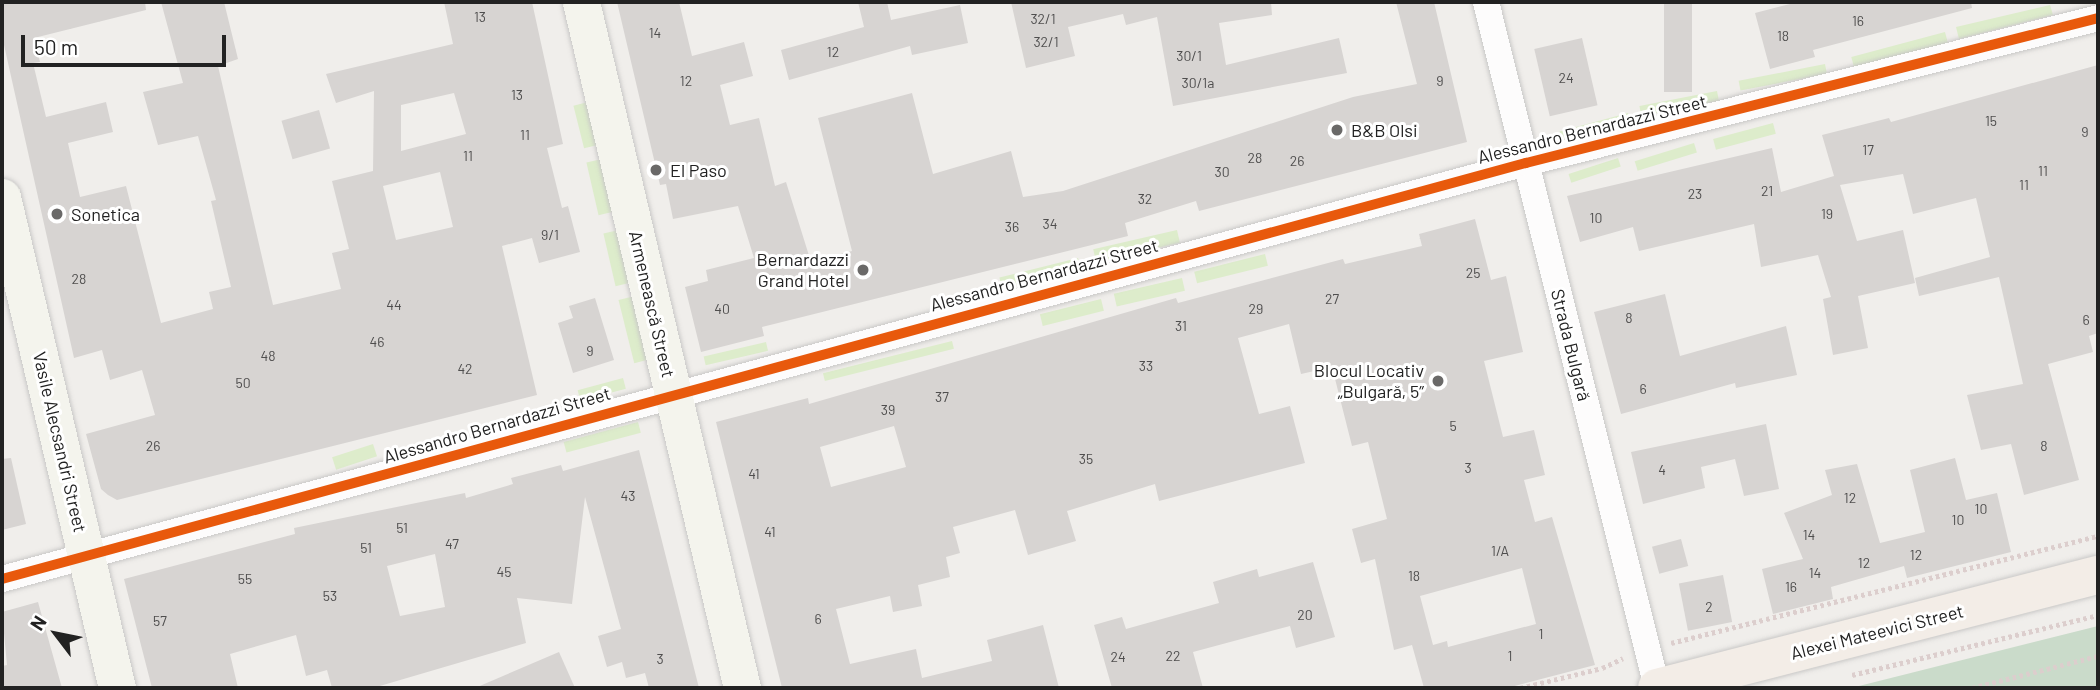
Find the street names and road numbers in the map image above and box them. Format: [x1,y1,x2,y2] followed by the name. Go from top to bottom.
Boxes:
[1475,90,1709,168] street label: Alessandro Bernardazzi Street
[625,228,679,380] street label: Armenească Street
[928,234,1160,316] street label: Alessandro Bernardazzi Street
[1547,287,1595,403] street label: Strada Bulgară
[29,350,91,534] street label: Vasile Alecsandri Street
[381,382,613,468] street label: Alessandro Bernardazzi Street
[1788,600,1966,664] street label: Alexei Mateevici Street

